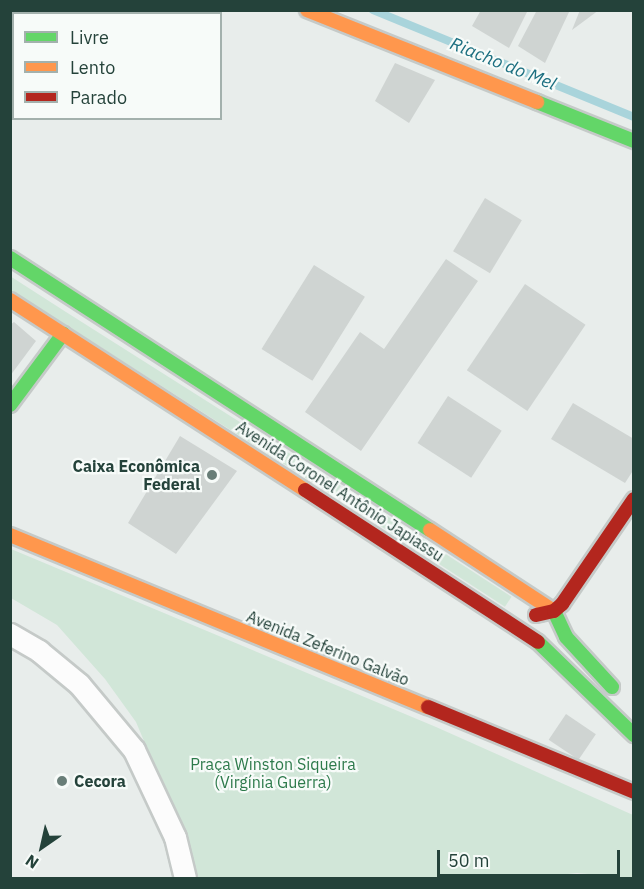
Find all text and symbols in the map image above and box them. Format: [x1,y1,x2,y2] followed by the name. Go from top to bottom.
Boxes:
[12,12,222,120] legend
[70,26,109,49] text: Livre
[447,33,559,95] water label: Riacho do Mel
[70,56,115,79] text: Lento
[70,86,127,109] text: Parado
[233,417,447,565] street label: Avenida Coronel Antônio Japiassu
[72,456,200,494] place label: Caixa Econômica Federal
[205,468,219,482] marker: Caixa Econômica Federal
[244,607,412,689] street label: Avenida Zeferino Galvão
[190,754,356,792] park label: Praça Winston Siqueira (Virgínia Guerra)
[74,771,126,791] place label: Cecora
[55,774,69,788] marker: Cecora
[12,817,72,877] north arrow
[440,838,623,876] scale bar
[448,849,490,872] text: 50 m
[22,850,42,873] text: N

